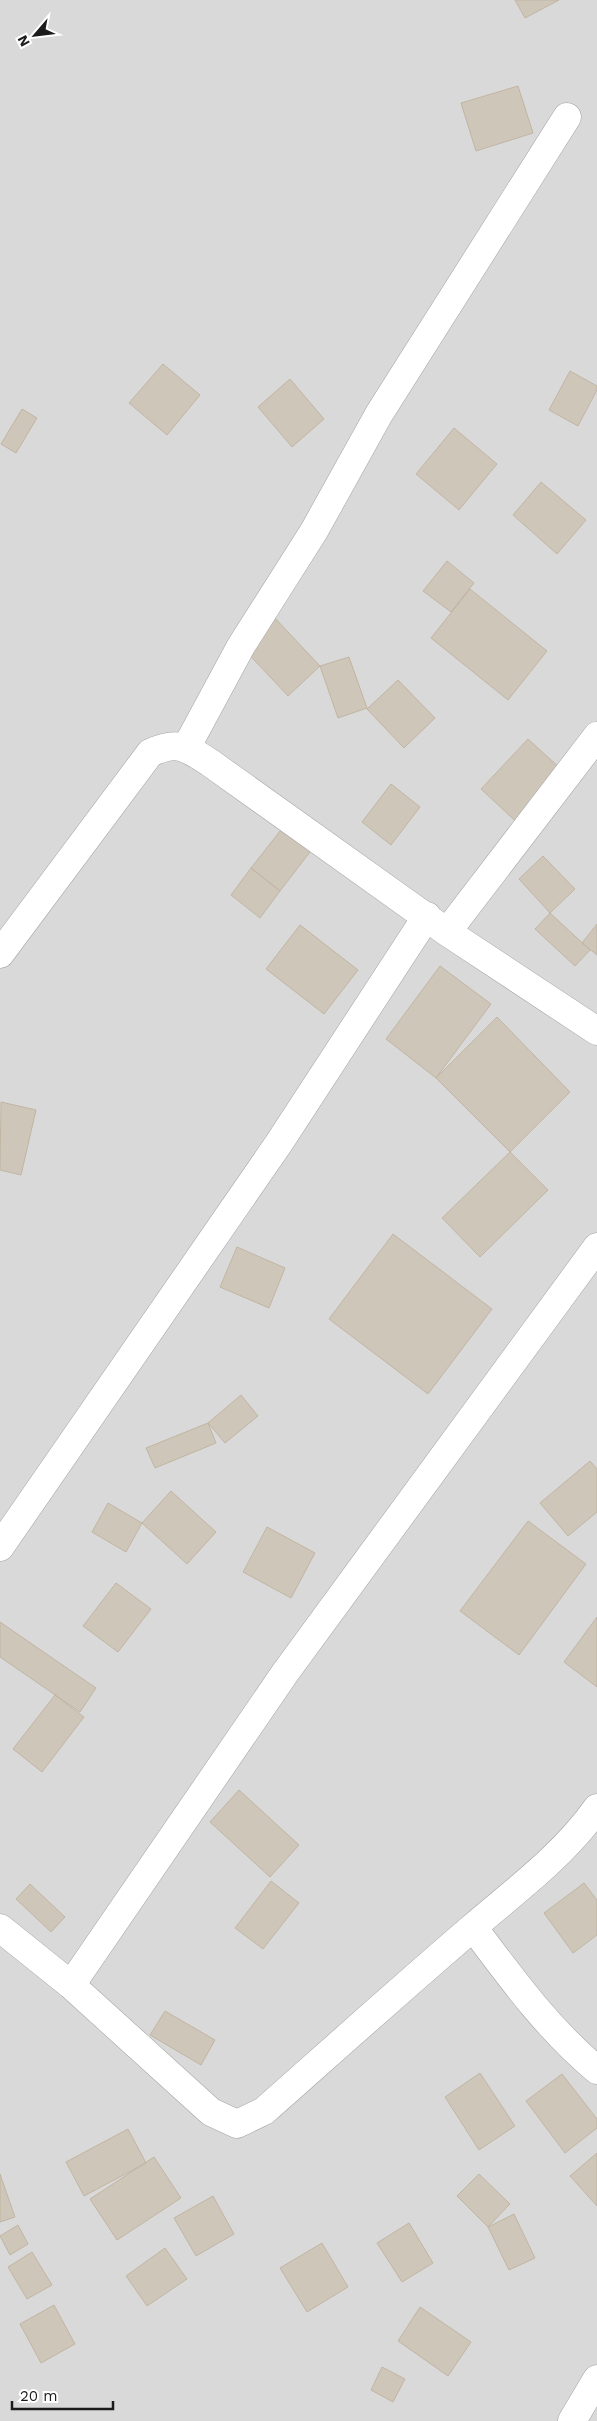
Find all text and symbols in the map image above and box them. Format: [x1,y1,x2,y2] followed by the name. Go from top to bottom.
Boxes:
[10,10,60,60] north arrow
[14,33,33,49] text: N
[12,2378,114,2410] scale bar
[20,2387,58,2405] text: 20 m

